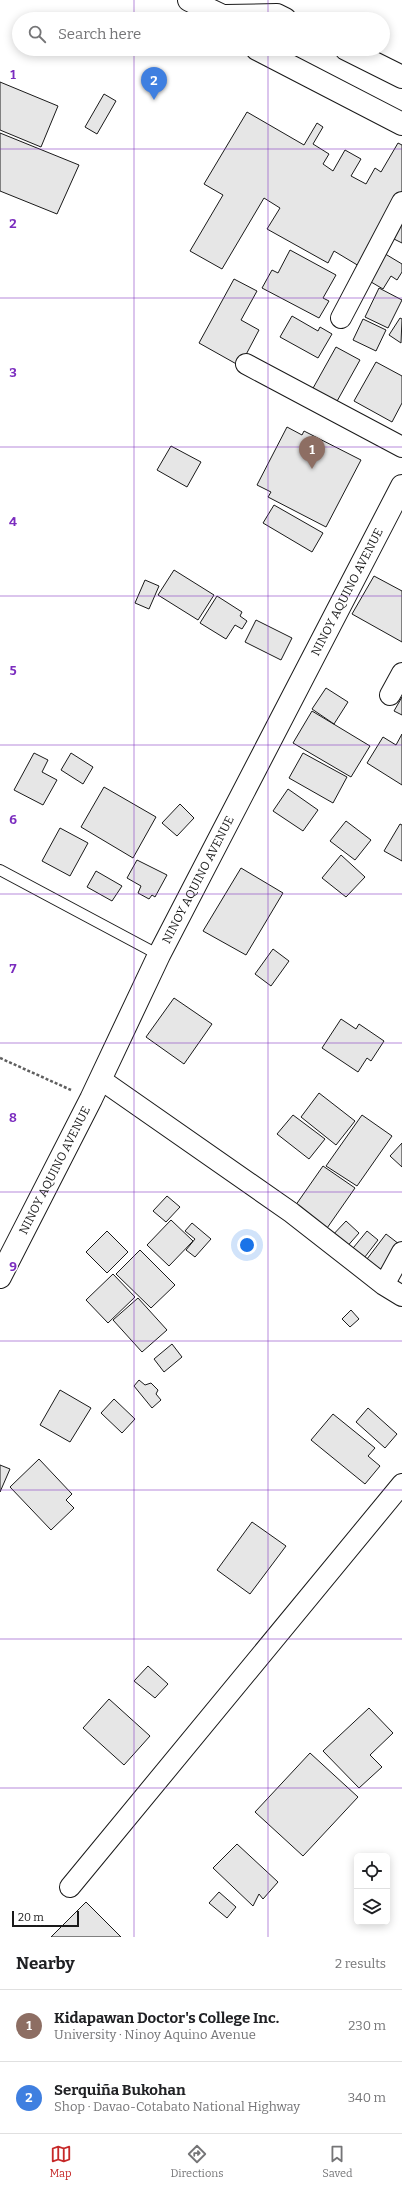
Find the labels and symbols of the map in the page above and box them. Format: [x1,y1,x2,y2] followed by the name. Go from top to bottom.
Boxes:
[10,67,16,82] text: 1
[141,67,167,100] pin: 2
[9,216,17,231] text: 2
[9,365,17,380] text: 3
[299,436,325,469] pin: 1
[9,514,17,529] text: 4
[308,526,386,658] street label: NINOY AQUINO AVENUE
[9,663,17,678] text: 5
[9,812,17,827] text: 6
[159,813,237,946] street label: NINOY AQUINO AVENUE
[10,961,17,976] text: 7
[16,1104,93,1236] street label: NINOY AQUINO AVENUE
[9,1110,17,1125] text: 8
[237,1235,257,1255] your location
[9,1259,17,1274] text: 9
[12,1909,79,1928] scale bar

